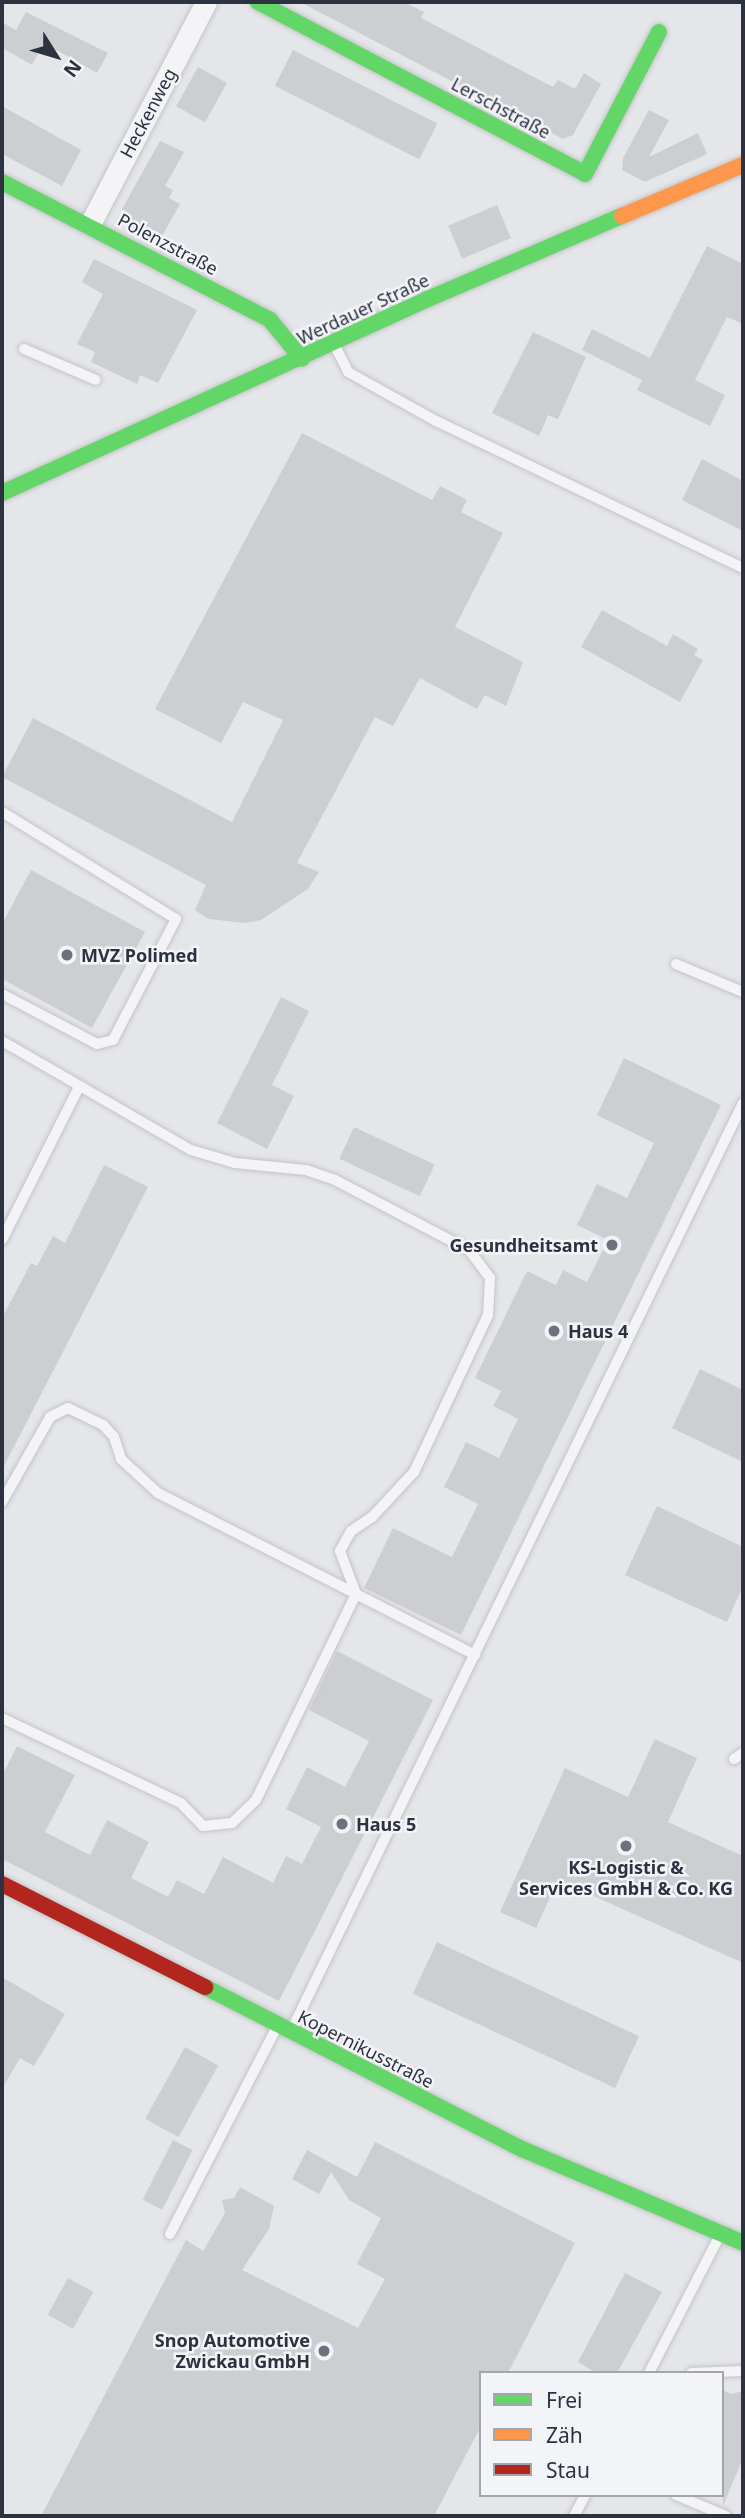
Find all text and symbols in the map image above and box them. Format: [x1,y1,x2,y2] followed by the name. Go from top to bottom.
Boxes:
[21,21,91,91] north arrow
[58,55,88,83] text: N
[115,64,181,162] street label: Heckenweg
[448,73,554,143] street label: Lerschstraße
[114,209,222,279] street label: Polenzstraße
[294,269,432,349] street label: Werdauer Straße
[81,944,198,966] place label: MVZ Polimed
[59,947,75,963] marker: MVZ Polimed
[450,1234,598,1256] place label: Gesundheitsamt
[604,1237,620,1253] marker: Gesundheitsamt
[568,1320,628,1342] place label: Haus 4
[546,1323,562,1339] marker: Haus 4
[356,1813,416,1835] place label: Haus 5
[334,1816,350,1832] marker: Haus 5
[618,1838,634,1854] marker: KS-Logistic & Services GmbH & Co. KG
[519,1857,733,1899] place label: KS-Logistic & Services GmbH & Co. KG
[294,2005,438,2093] street label: Kopernikusstraße
[155,2330,310,2372] place label: Snop Automotive Zwickau GmbH
[316,2343,332,2359] marker: Snop Automotive Zwickau GmbH
[479,2371,724,2497] legend
[546,2386,582,2414] text: Frei
[546,2421,583,2449] text: Zäh
[546,2456,590,2484] text: Stau

